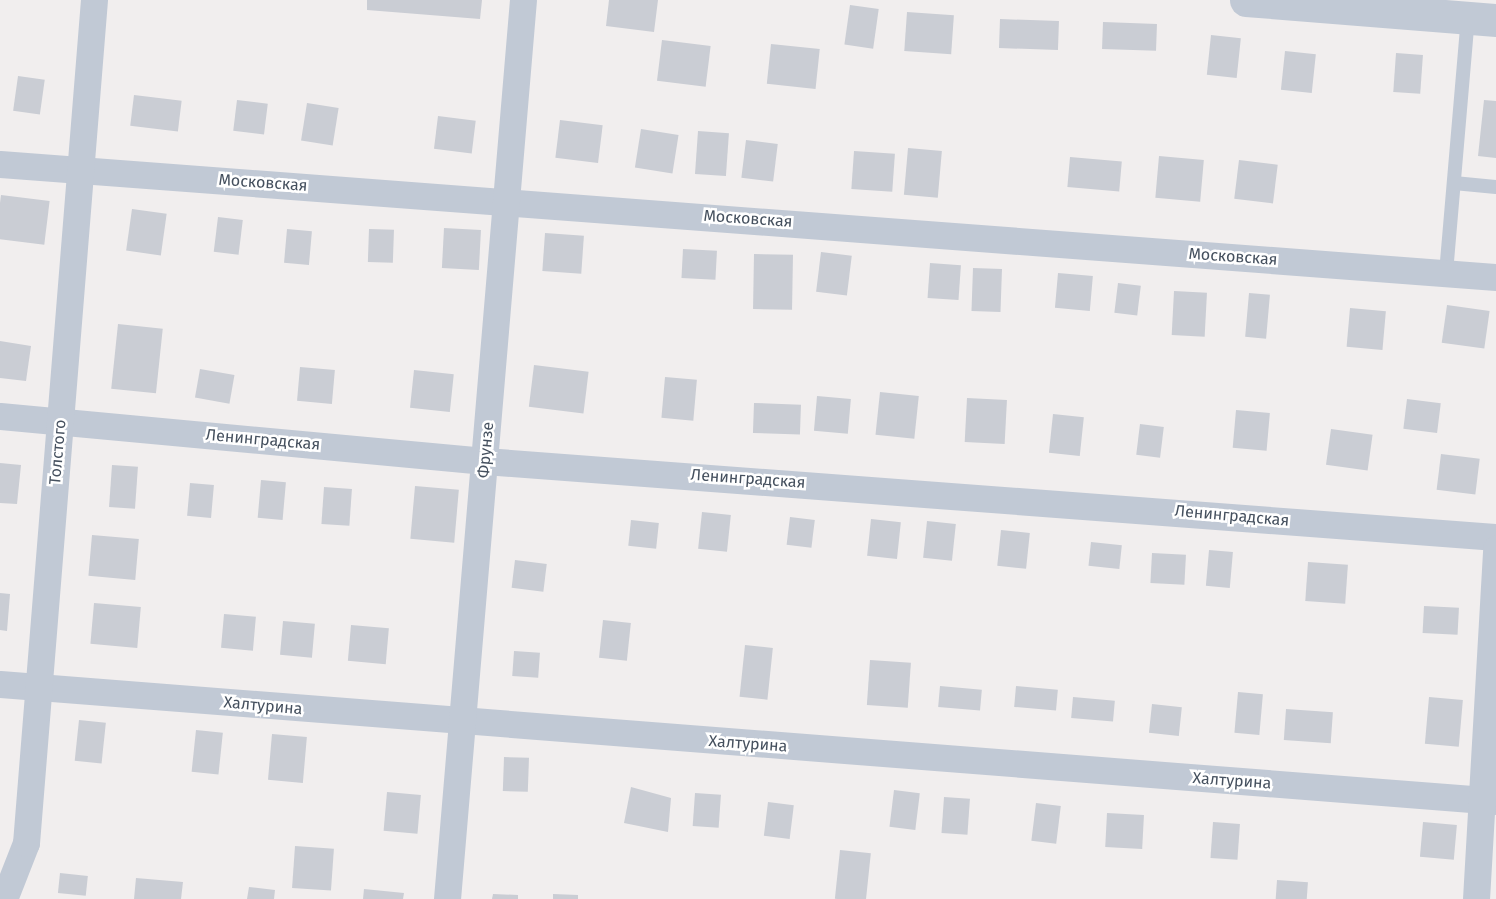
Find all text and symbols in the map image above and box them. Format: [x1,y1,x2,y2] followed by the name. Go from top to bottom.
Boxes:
[218,170,308,196] street label: Московская
[703,206,793,232] street label: Московская
[1188,244,1278,270] street label: Московская
[46,419,70,485] street label: Толстого
[474,421,498,479] street label: Фрунзе
[205,425,321,455] street label: Ленинградская
[690,465,806,493] street label: Ленинградская
[1174,501,1290,531] street label: Ленинградская
[223,693,303,719] street label: Халтурина
[708,732,788,756] street label: Халтурина
[1192,769,1272,793] street label: Халтурина

